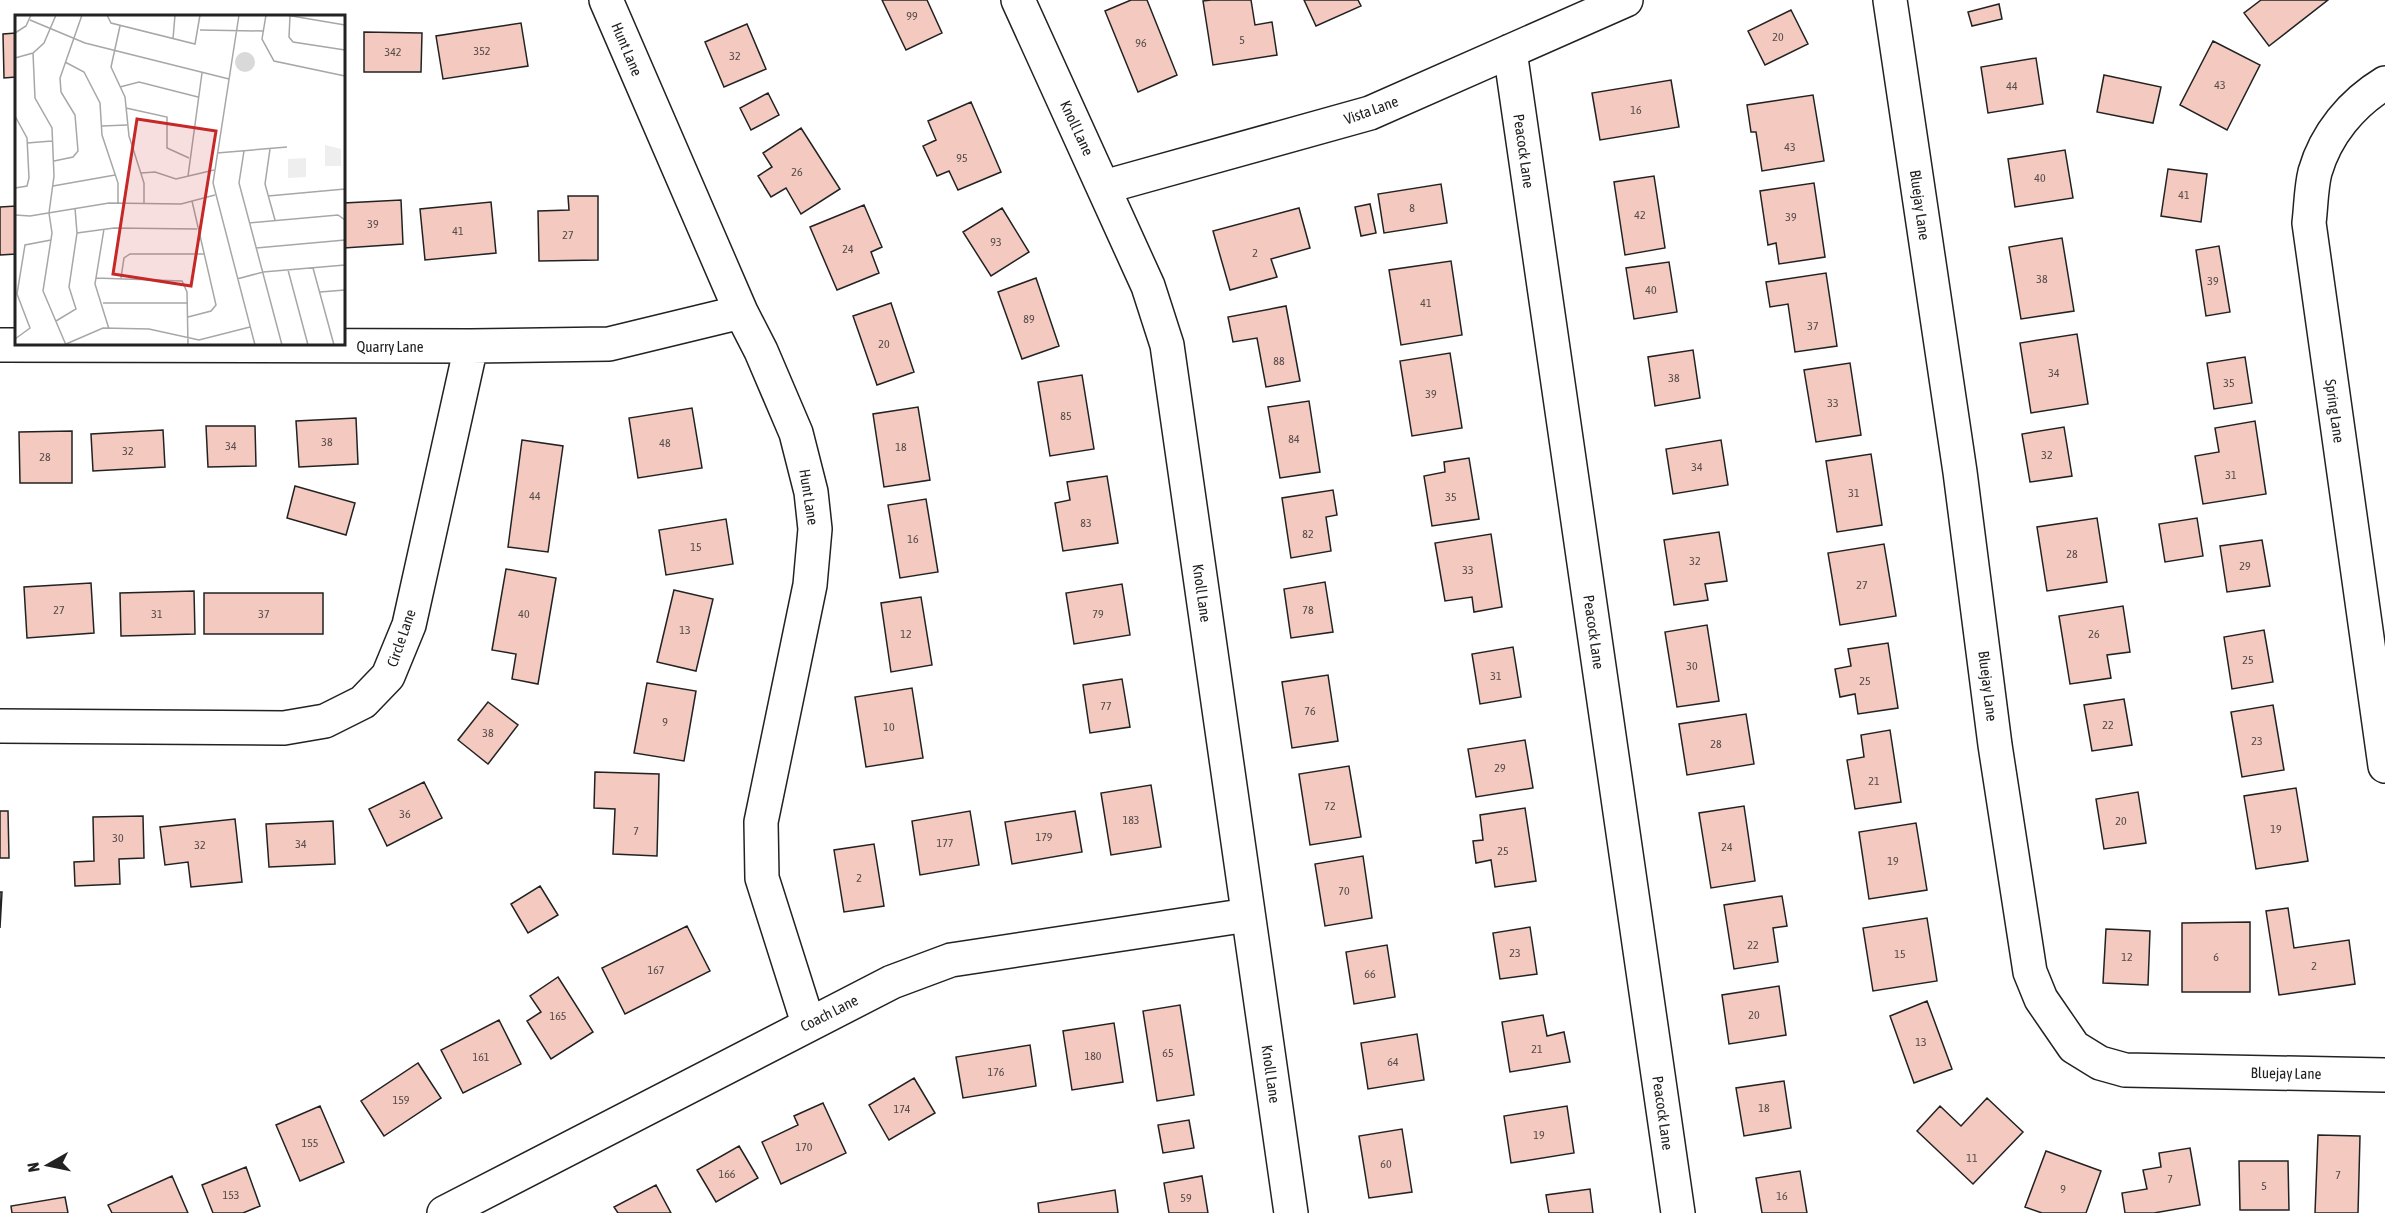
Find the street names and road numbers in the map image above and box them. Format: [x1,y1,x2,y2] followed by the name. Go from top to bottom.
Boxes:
[608,20,646,78] street label: Hunt Lane
[1342,92,1401,128] street label: Vista Lane
[1057,98,1097,158] street label: Knoll Lane
[1510,113,1538,189] street label: Peacock Lane
[1907,169,1933,241] street label: Bluejay Lane
[357,338,424,355] street label: Quarry Lane
[2322,378,2348,444] street label: Spring Lane
[796,468,822,526] street label: Hunt Lane
[1190,563,1215,623] street label: Knoll Lane
[1580,594,1608,670] street label: Peacock Lane
[383,607,419,669] street label: Circle Lane
[1975,650,2001,722] street label: Bluejay Lane
[797,991,861,1035] street label: Coach Lane
[1259,1044,1284,1104] street label: Knoll Lane
[2251,1064,2322,1082] street label: Bluejay Lane
[1649,1075,1677,1151] street label: Peacock Lane

